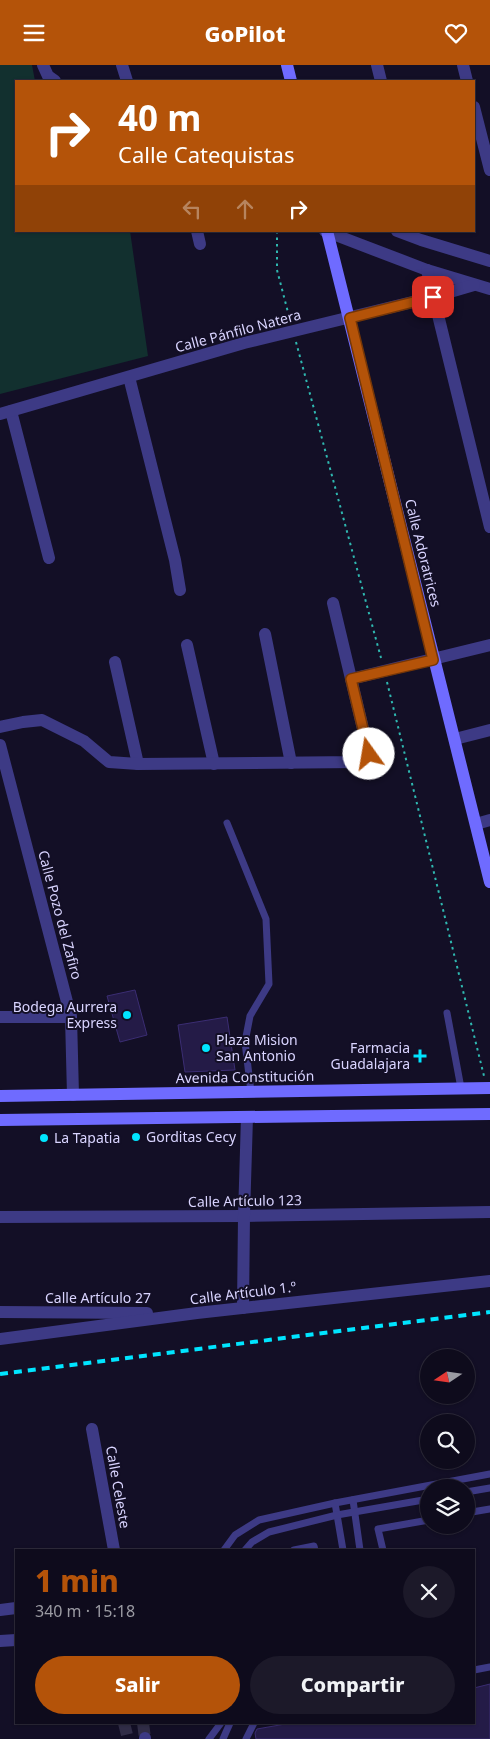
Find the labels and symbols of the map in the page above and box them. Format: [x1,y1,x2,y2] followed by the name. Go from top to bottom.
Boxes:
[412,276,454,318] pin
[173,305,303,356] street label: Calle Pánfilo Natera
[401,497,446,609] street label: Calle Adoratrices
[342,727,394,779] position arrow
[34,848,87,982] street label: Calle Pozo del Zafiro
[13,997,117,1032] place label: Bodega Aurrera Express
[121,1009,133,1021] marker: Bodega Aurrera Express
[216,1030,298,1065] place label: Plaza Mision San Antonio
[331,1038,410,1073] place label: Farmacia Guadalajara
[200,1042,212,1054] marker: Plaza Mision San Antonio
[414,1050,426,1062] marker: Farmacia Guadalajara
[175,1066,315,1087] street label: Avenida Constitución
[146,1127,237,1146] place label: Gorditas Cecy
[54,1128,120,1147] place label: La Tapatia
[130,1131,142,1143] marker: Gorditas Cecy
[38,1132,50,1144] marker: La Tapatia
[188,1190,302,1211] street label: Calle Artículo 123
[189,1277,297,1308] street label: Calle Artículo 1.º
[45,1288,151,1307] street label: Calle Artículo 27
[420,1349,475,1404] north arrow
[102,1444,135,1530] street label: Calle Celeste

